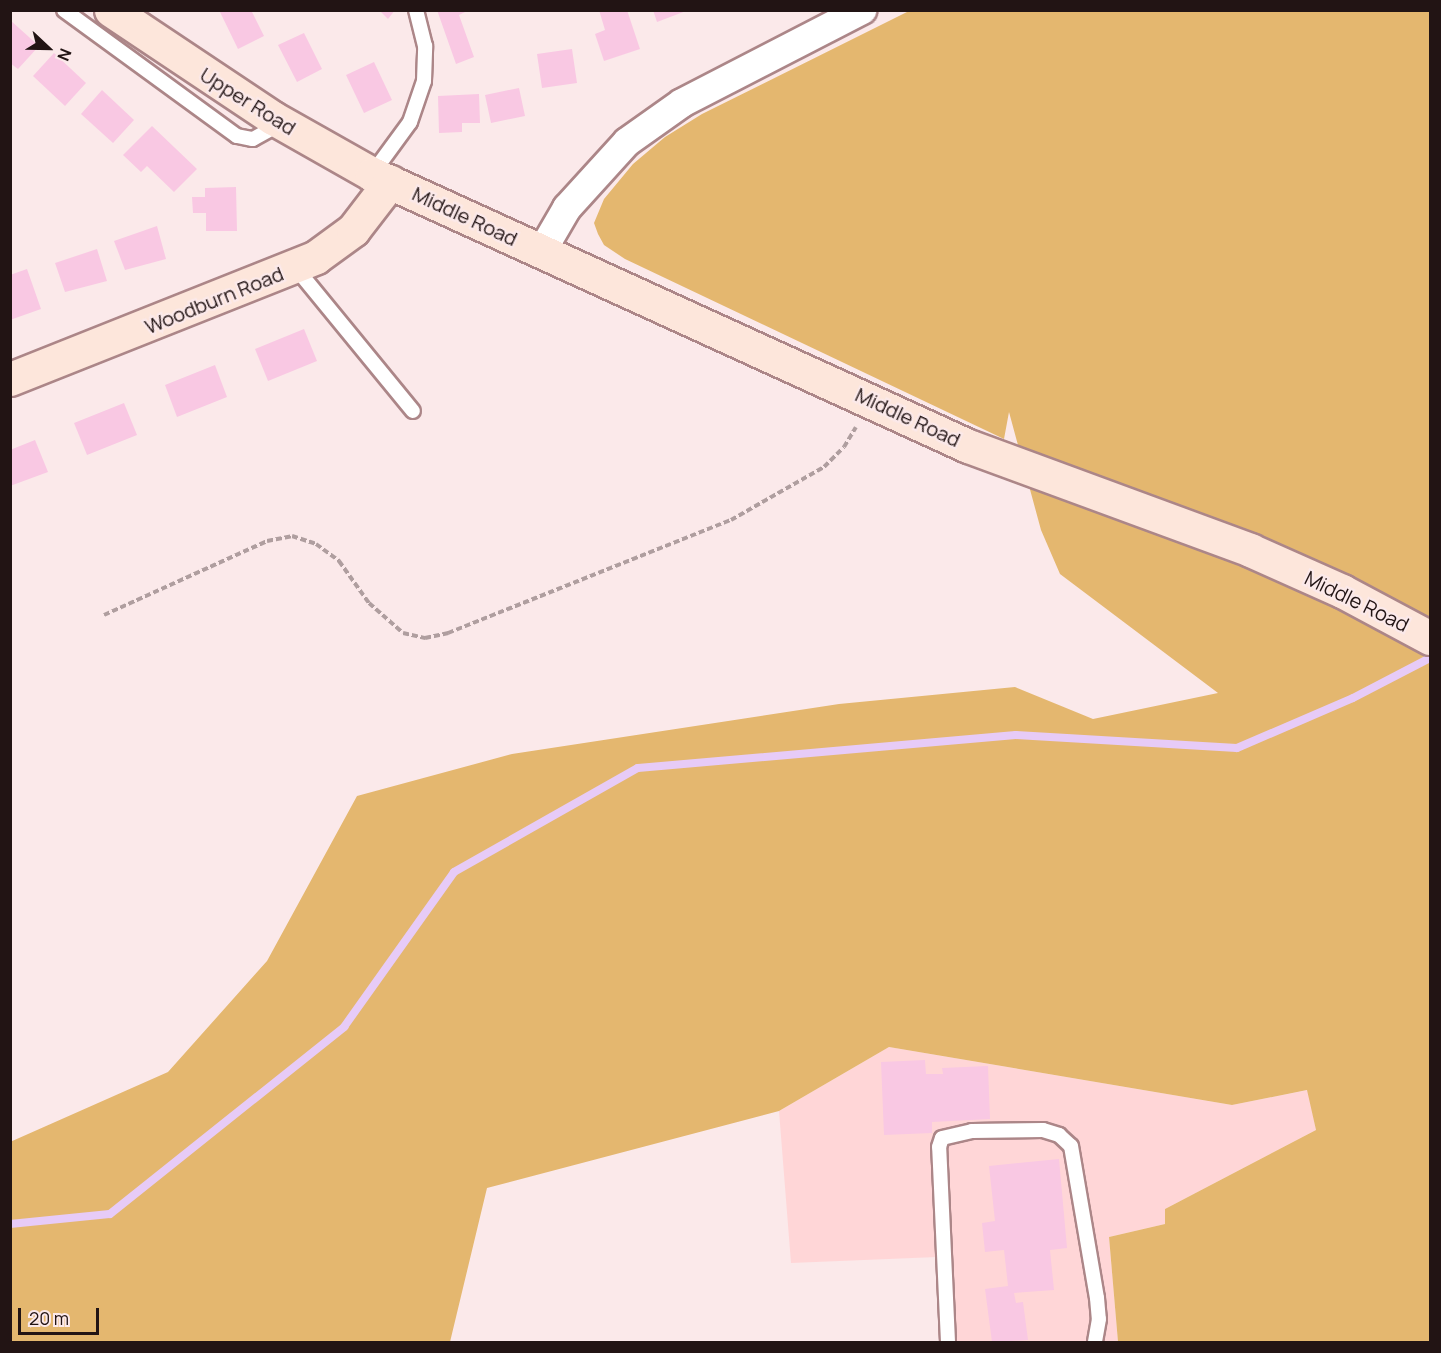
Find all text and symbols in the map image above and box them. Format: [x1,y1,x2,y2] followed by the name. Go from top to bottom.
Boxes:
[18,18,78,78] north arrow
[52,45,77,64] text: N
[196,62,300,140] street label: Upper Road
[409,181,521,251] street label: Middle Road
[141,261,287,339] street label: Woodburn Road
[852,382,964,452] street label: Middle Road
[1301,565,1413,637] street label: Middle Road
[21,1296,102,1334] scale bar
[29,1306,69,1330] text: 20 m

